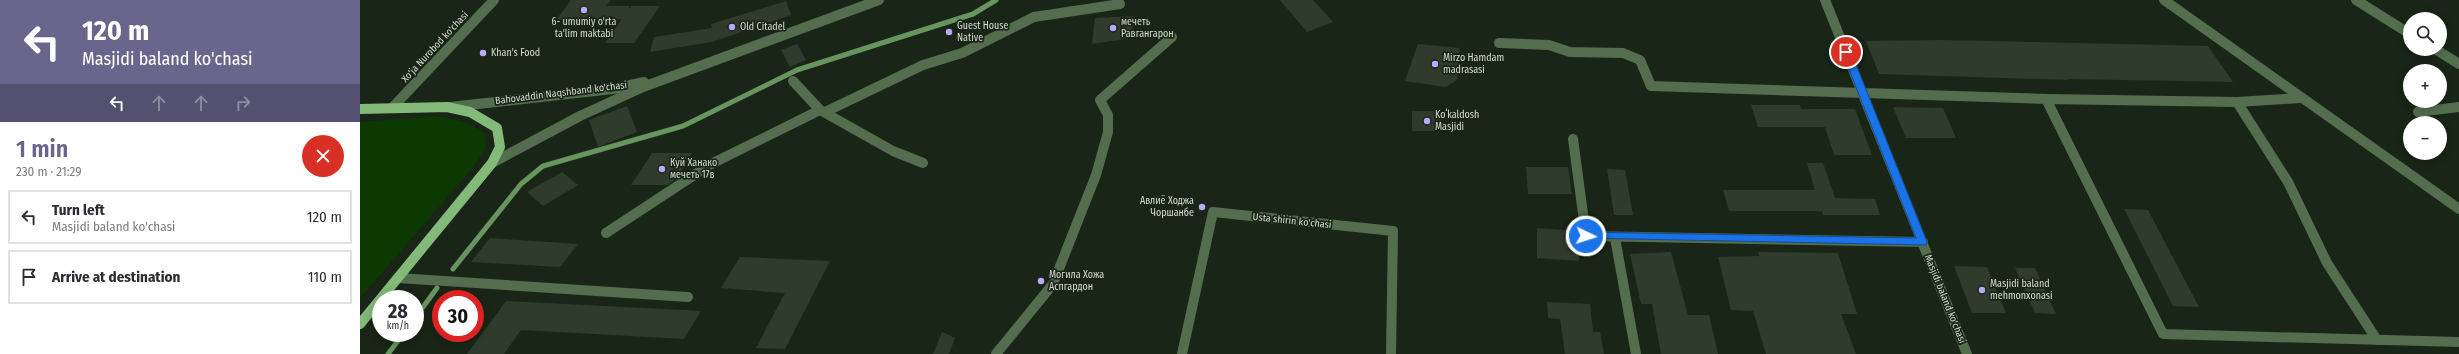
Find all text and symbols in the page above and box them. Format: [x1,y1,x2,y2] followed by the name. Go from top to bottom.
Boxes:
[579,5,589,15] marker: 6- umumiy o'rta ta'lim maktabi
[399,9,471,85] street label: Xo'ja Nurobod ko'chasi
[2403,12,2447,160] map controls
[2403,12,2447,56] button: search
[82,14,149,47] text: 120 m
[16,16,68,68] icon: left
[552,16,617,40] place label: 6- umumiy o'rta ta'lim maktabi
[1121,16,1174,40] place label: мечеть Равгангарон
[957,20,1009,44] place label: Guest House Native
[740,21,786,33] place label: Old Citadel
[727,22,737,32] marker: Old Citadel
[1108,23,1118,33] marker: мечеть Равгангарон
[944,27,954,37] marker: Guest House Native
[1829,35,1863,69] pin
[1835,41,1857,63] icon: arrive
[491,47,540,59] place label: Khan's Food
[82,48,253,70] text: Masjidi baland ko'chasi
[478,48,488,58] marker: Khan's Food
[1443,52,1504,76] place label: Mirzo Hamdam madrasasi
[1430,59,1440,69] marker: Mirzo Hamdam madrasasi
[2403,64,2447,108] button: +
[494,79,628,107] street label: Bahovaddin Naqshband ko'chasi
[106,92,128,114] icon: left
[148,92,170,114] icon: ahead
[190,92,212,114] icon: ahead
[232,92,254,114] icon: right
[1435,108,1479,133] place label: Koʻkaldosh Masjidi
[1422,116,1432,126] marker: Koʻkaldosh Masjidi
[2403,116,2447,160] button: −
[16,135,68,163] text: 1 min
[302,135,344,177] button: close
[670,157,717,181] place label: Куй Ханако мечеть 17в
[16,164,82,179] text: 230 m · 21:29
[657,164,667,174] marker: Куй Ханако мечеть 17в
[1140,195,1194,219] place label: Авлиё Ходжа Чоршанбе
[52,201,105,219] text: Turn left
[1197,202,1207,212] marker: Авлиё Ходжа Чоршанбе
[18,206,40,228] icon: left
[307,208,342,226] text: 120 m
[1252,211,1332,231] street label: Usta shirin ko'chasi
[1565,215,1607,257] position arrow
[52,219,175,234] text: Masjidi baland ko'chasi
[1922,253,1968,345] street label: Masjidi baland ko'chasi
[18,266,40,288] icon: arrive
[52,268,180,286] text: Arrive at destination
[308,268,342,286] text: 110 m
[1049,269,1104,293] place label: Могила Хожа Аспгардон
[1036,276,1046,286] marker: Могила Хожа Аспгардон
[1990,278,2053,302] place label: Masjidi baland mehmonxonasi
[1977,285,1987,295] marker: Masjidi baland mehmonxonasi
[432,290,484,342] speed limit sign: 30
[388,299,408,323] text: 28
[387,320,409,332] text: km/h

